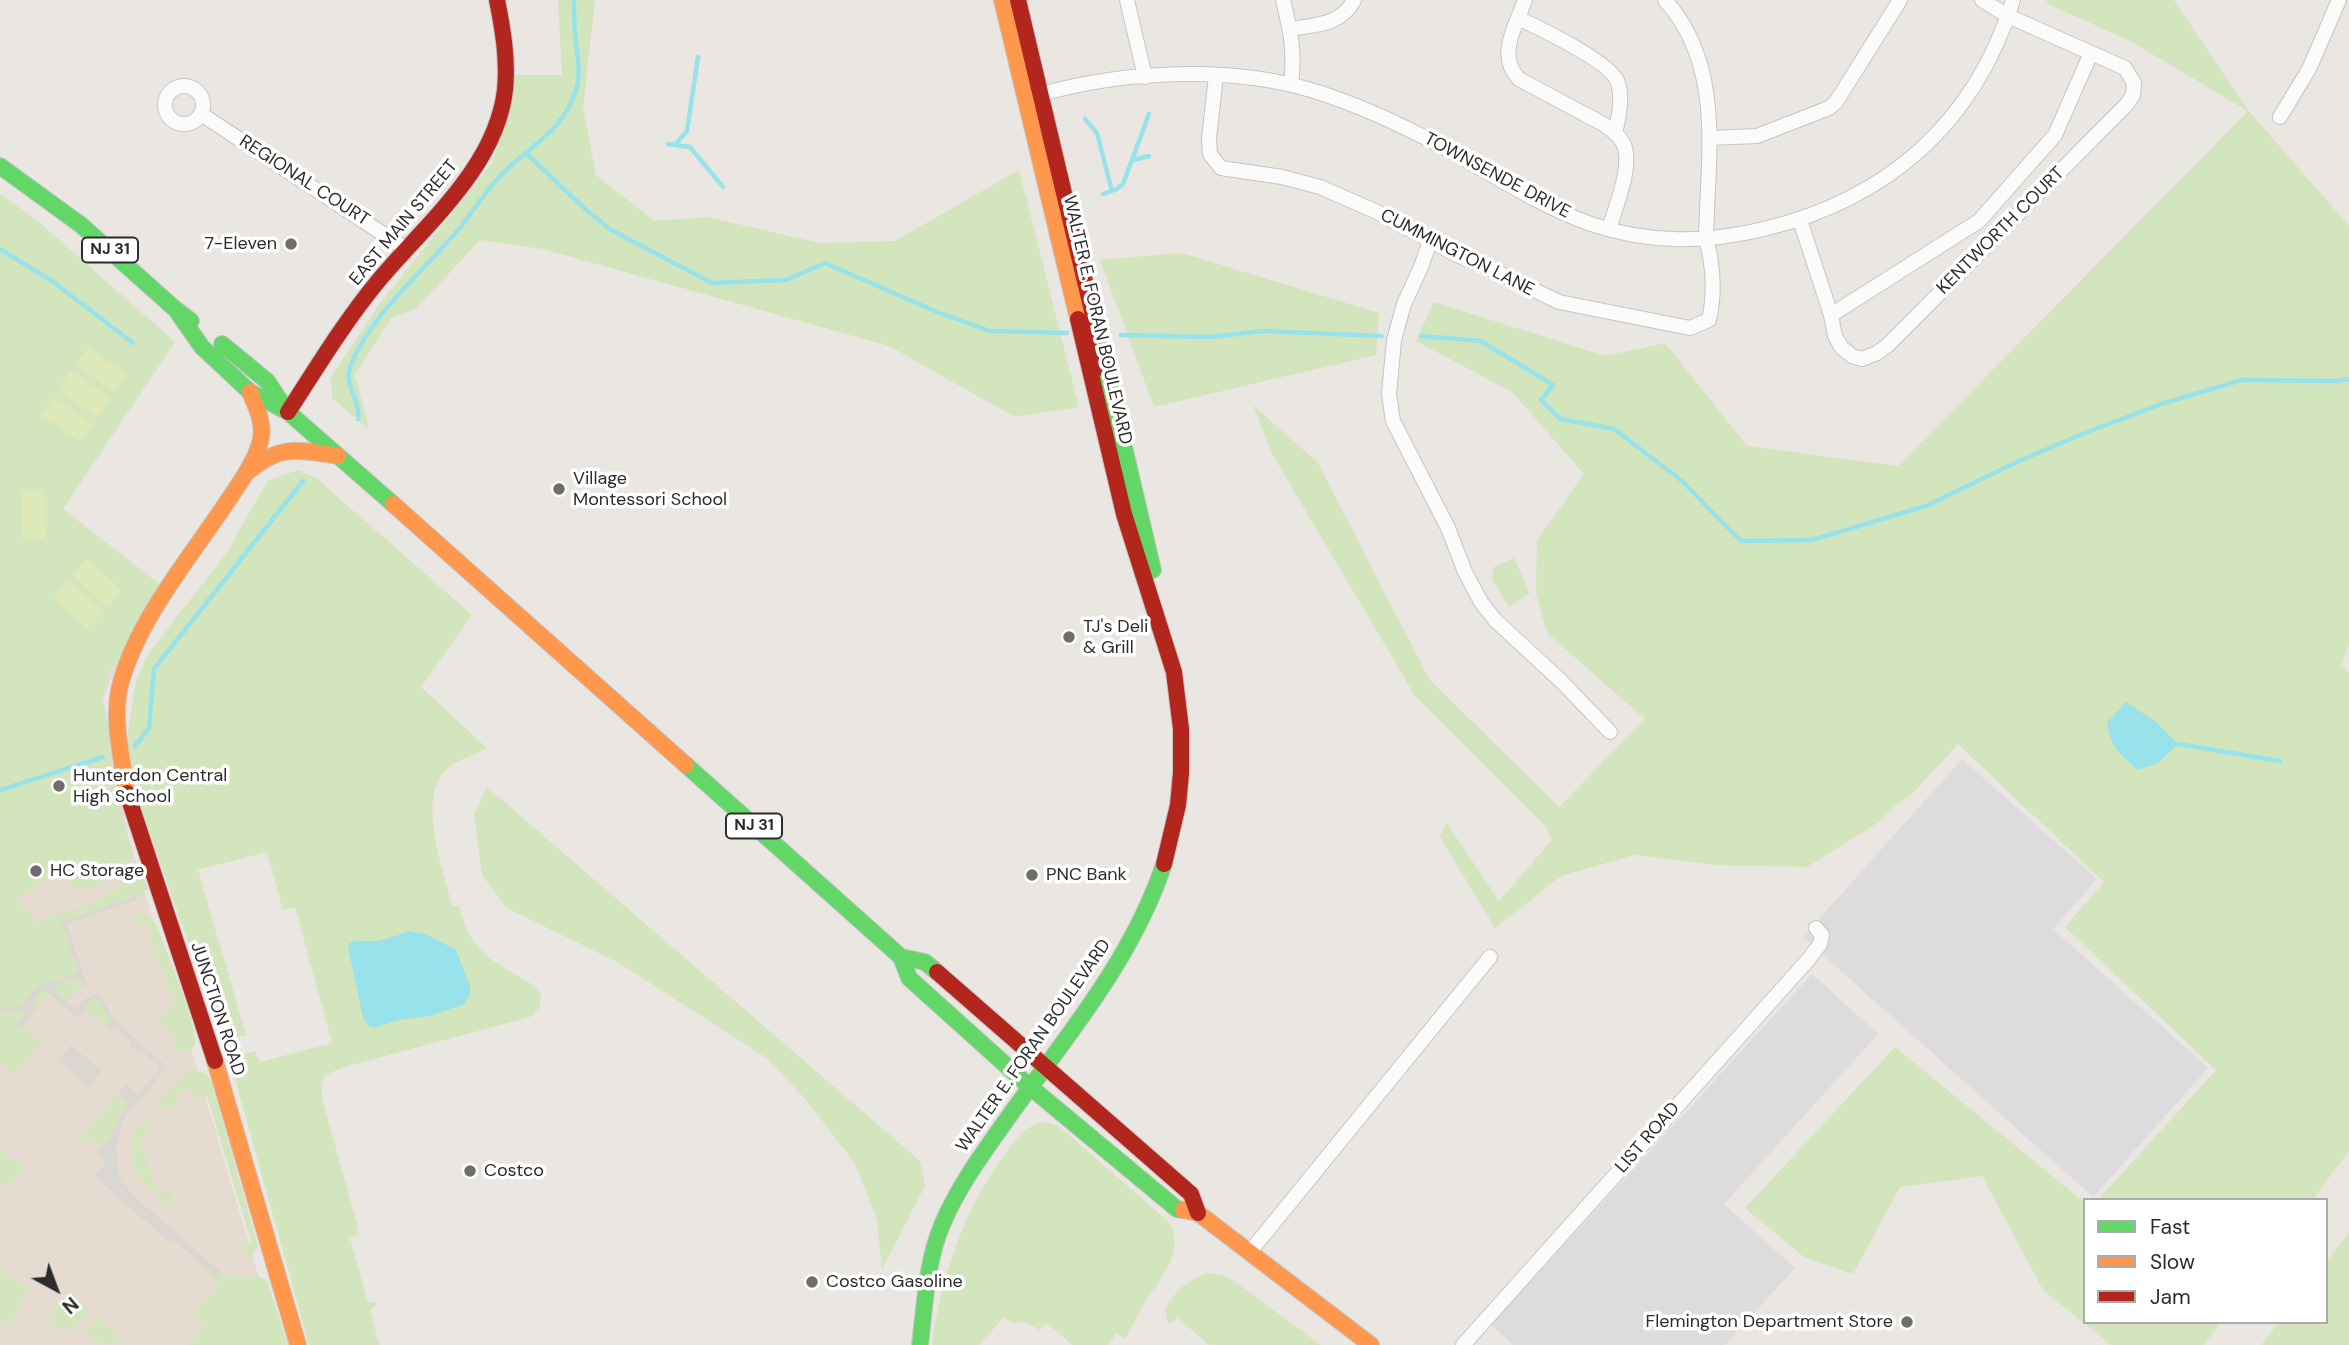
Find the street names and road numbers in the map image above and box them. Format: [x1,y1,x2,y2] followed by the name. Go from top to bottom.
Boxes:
[1420,128,1574,224] street label: TOWNSENDE DRIVE
[235,131,373,231] street label: REGIONAL COURT
[345,156,463,290] street label: EAST MAIN STREET
[1933,163,2069,299] street label: KENTWORTH COURT
[1058,193,1136,447] street label: WALTER E. FORAN BOULEVARD
[1376,205,1538,301] street label: CUMMINGTON LANE
[82,238,138,262] road number: NJ 31
[726,814,782,838] road number: NJ 31
[952,935,1116,1157] street label: WALTER E. FORAN BOULEVARD
[185,939,249,1079] street label: JUNCTION ROAD
[1611,1098,1685,1178] street label: LIST ROAD

